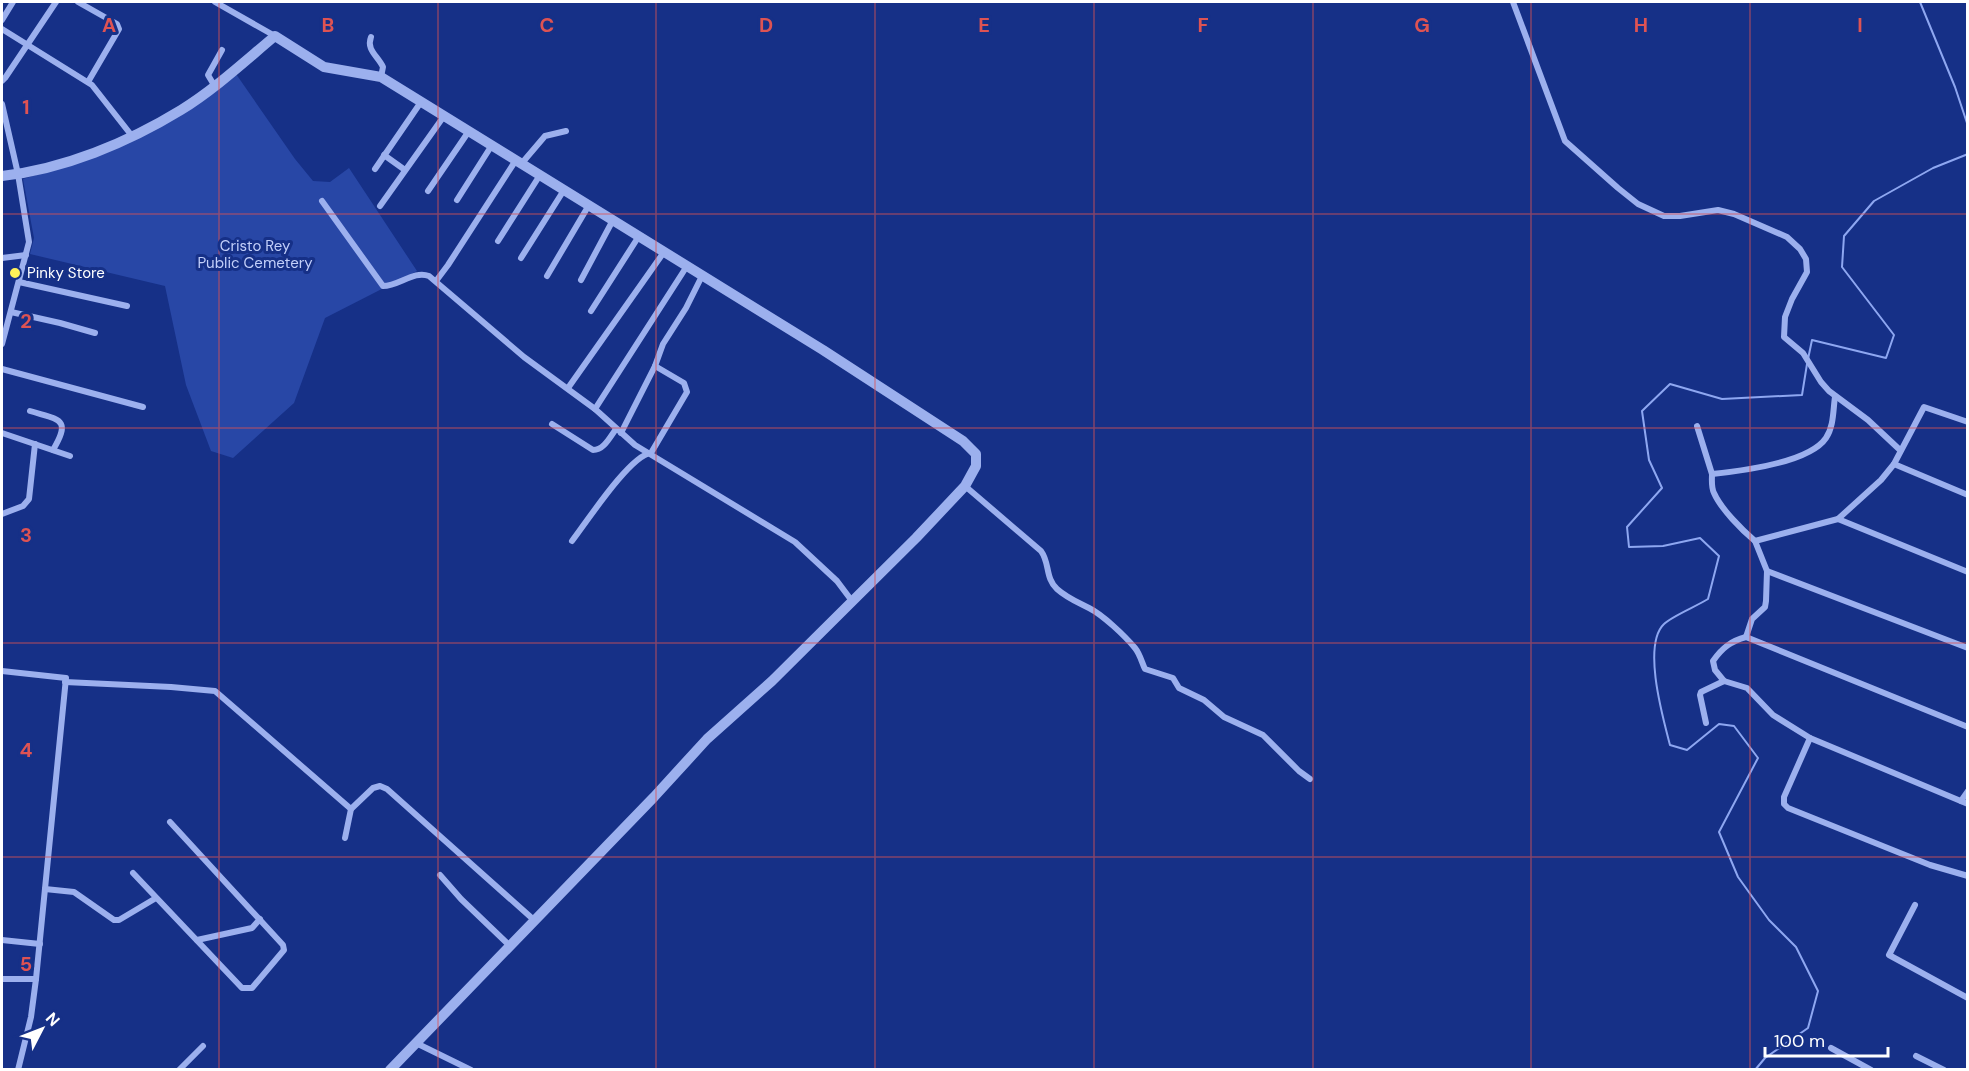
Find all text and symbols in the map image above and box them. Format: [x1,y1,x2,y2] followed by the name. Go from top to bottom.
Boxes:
[102,12,116,38] text: A
[322,12,334,38] text: B
[540,12,554,38] text: C
[759,12,773,38] text: D
[978,12,990,38] text: E
[1197,12,1209,38] text: F
[1414,12,1430,38] text: G
[1634,12,1648,38] text: H
[1857,12,1863,38] text: I
[22,94,30,120] text: 1
[197,236,313,273] park label: Cristo Rey Public Cemetery
[27,263,105,283] place label: Pinky Store
[8,266,22,280] marker: Pinky Store
[20,308,32,334] text: 2
[20,522,32,548] text: 3
[20,737,33,763] text: 4
[20,951,32,977] text: 5
[12,999,72,1059] north arrow
[41,1008,64,1031] text: N
[1765,1020,1888,1058] scale bar
[1774,1029,1825,1053] text: 100 m

